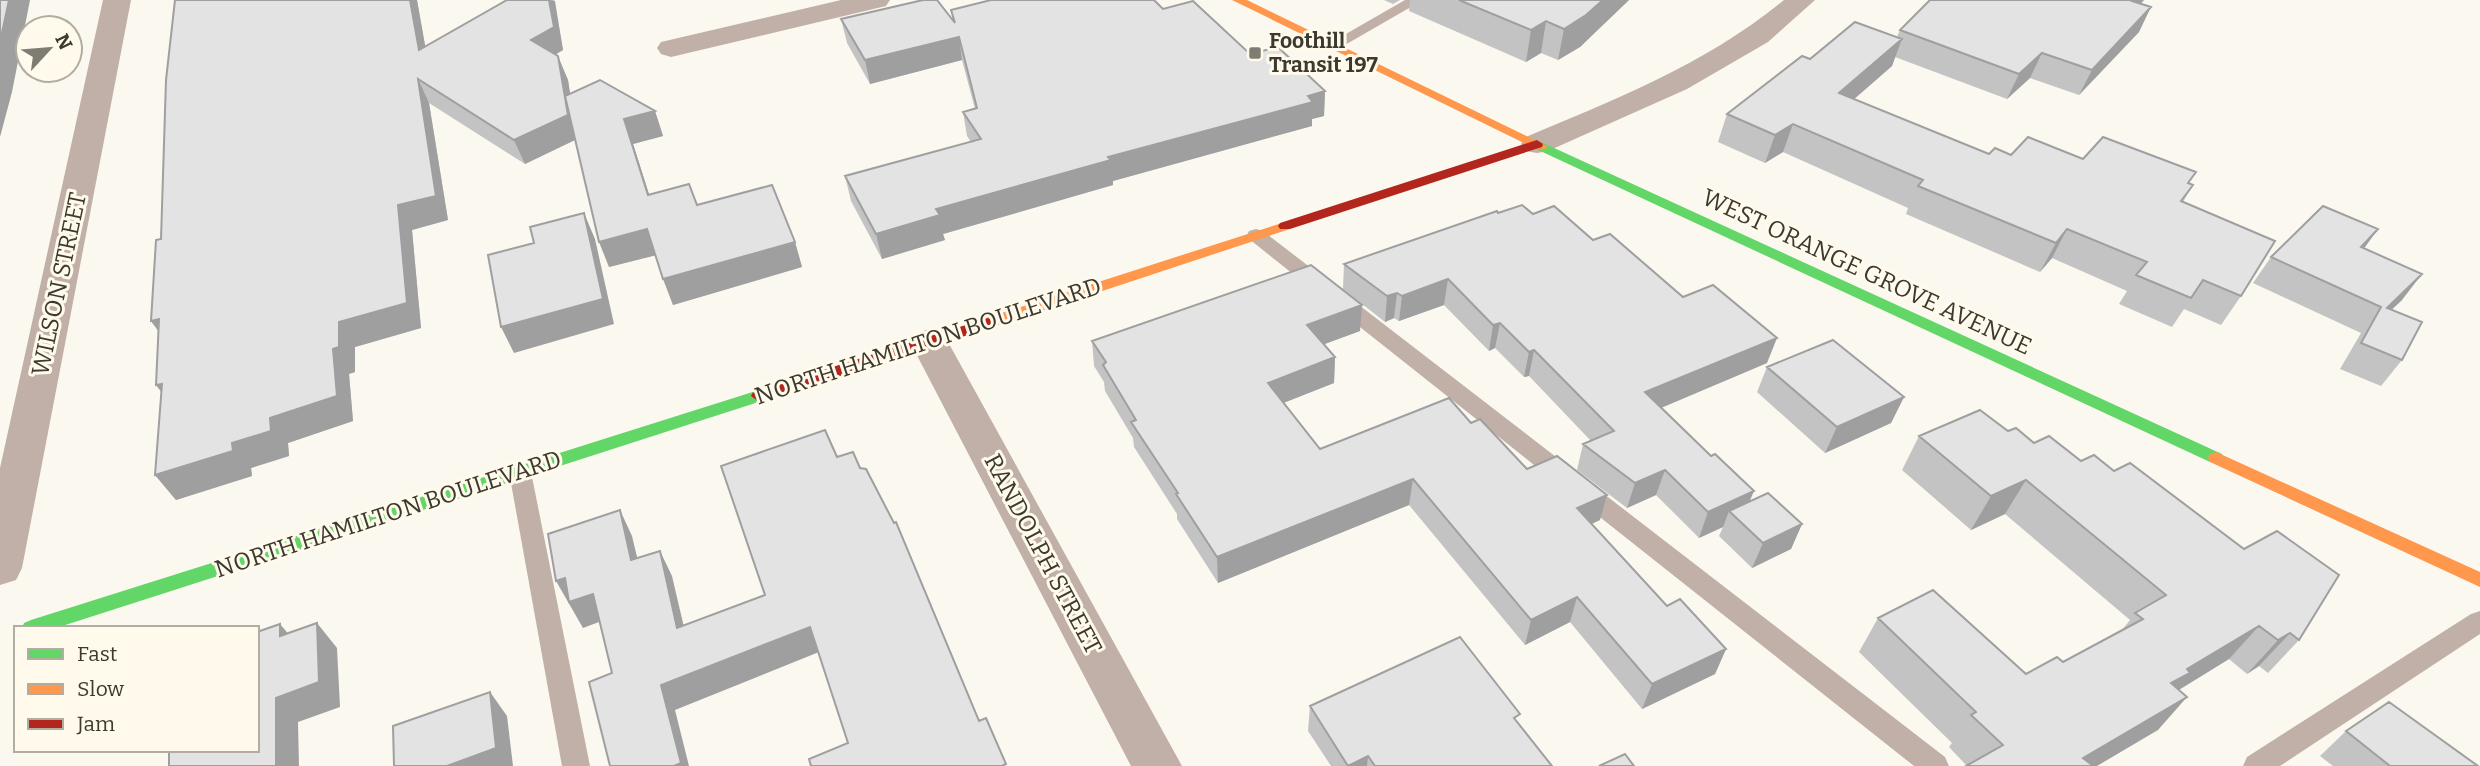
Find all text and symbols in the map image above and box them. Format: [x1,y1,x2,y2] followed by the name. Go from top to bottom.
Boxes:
[14,14,84,84] north arrow
[1269,28,1378,78] place label: Foothill Transit 197
[50,30,78,54] text: N
[1247,45,1263,61] marker: Foothill Transit 197
[1698,183,2036,361] street label: WEST ORANGE GROVE AVENUE
[26,190,92,378] street label: WILSON STREET
[751,272,1105,410] street label: NORTH HAMILTON BOULEVARD
[211,445,565,583] street label: NORTH HAMILTON BOULEVARD
[978,449,1108,659] street label: RANDOLPH STREET
[14,626,259,752] legend
[77,641,118,667] text: Fast
[77,676,124,702] text: Slow
[76,711,115,737] text: Jam

